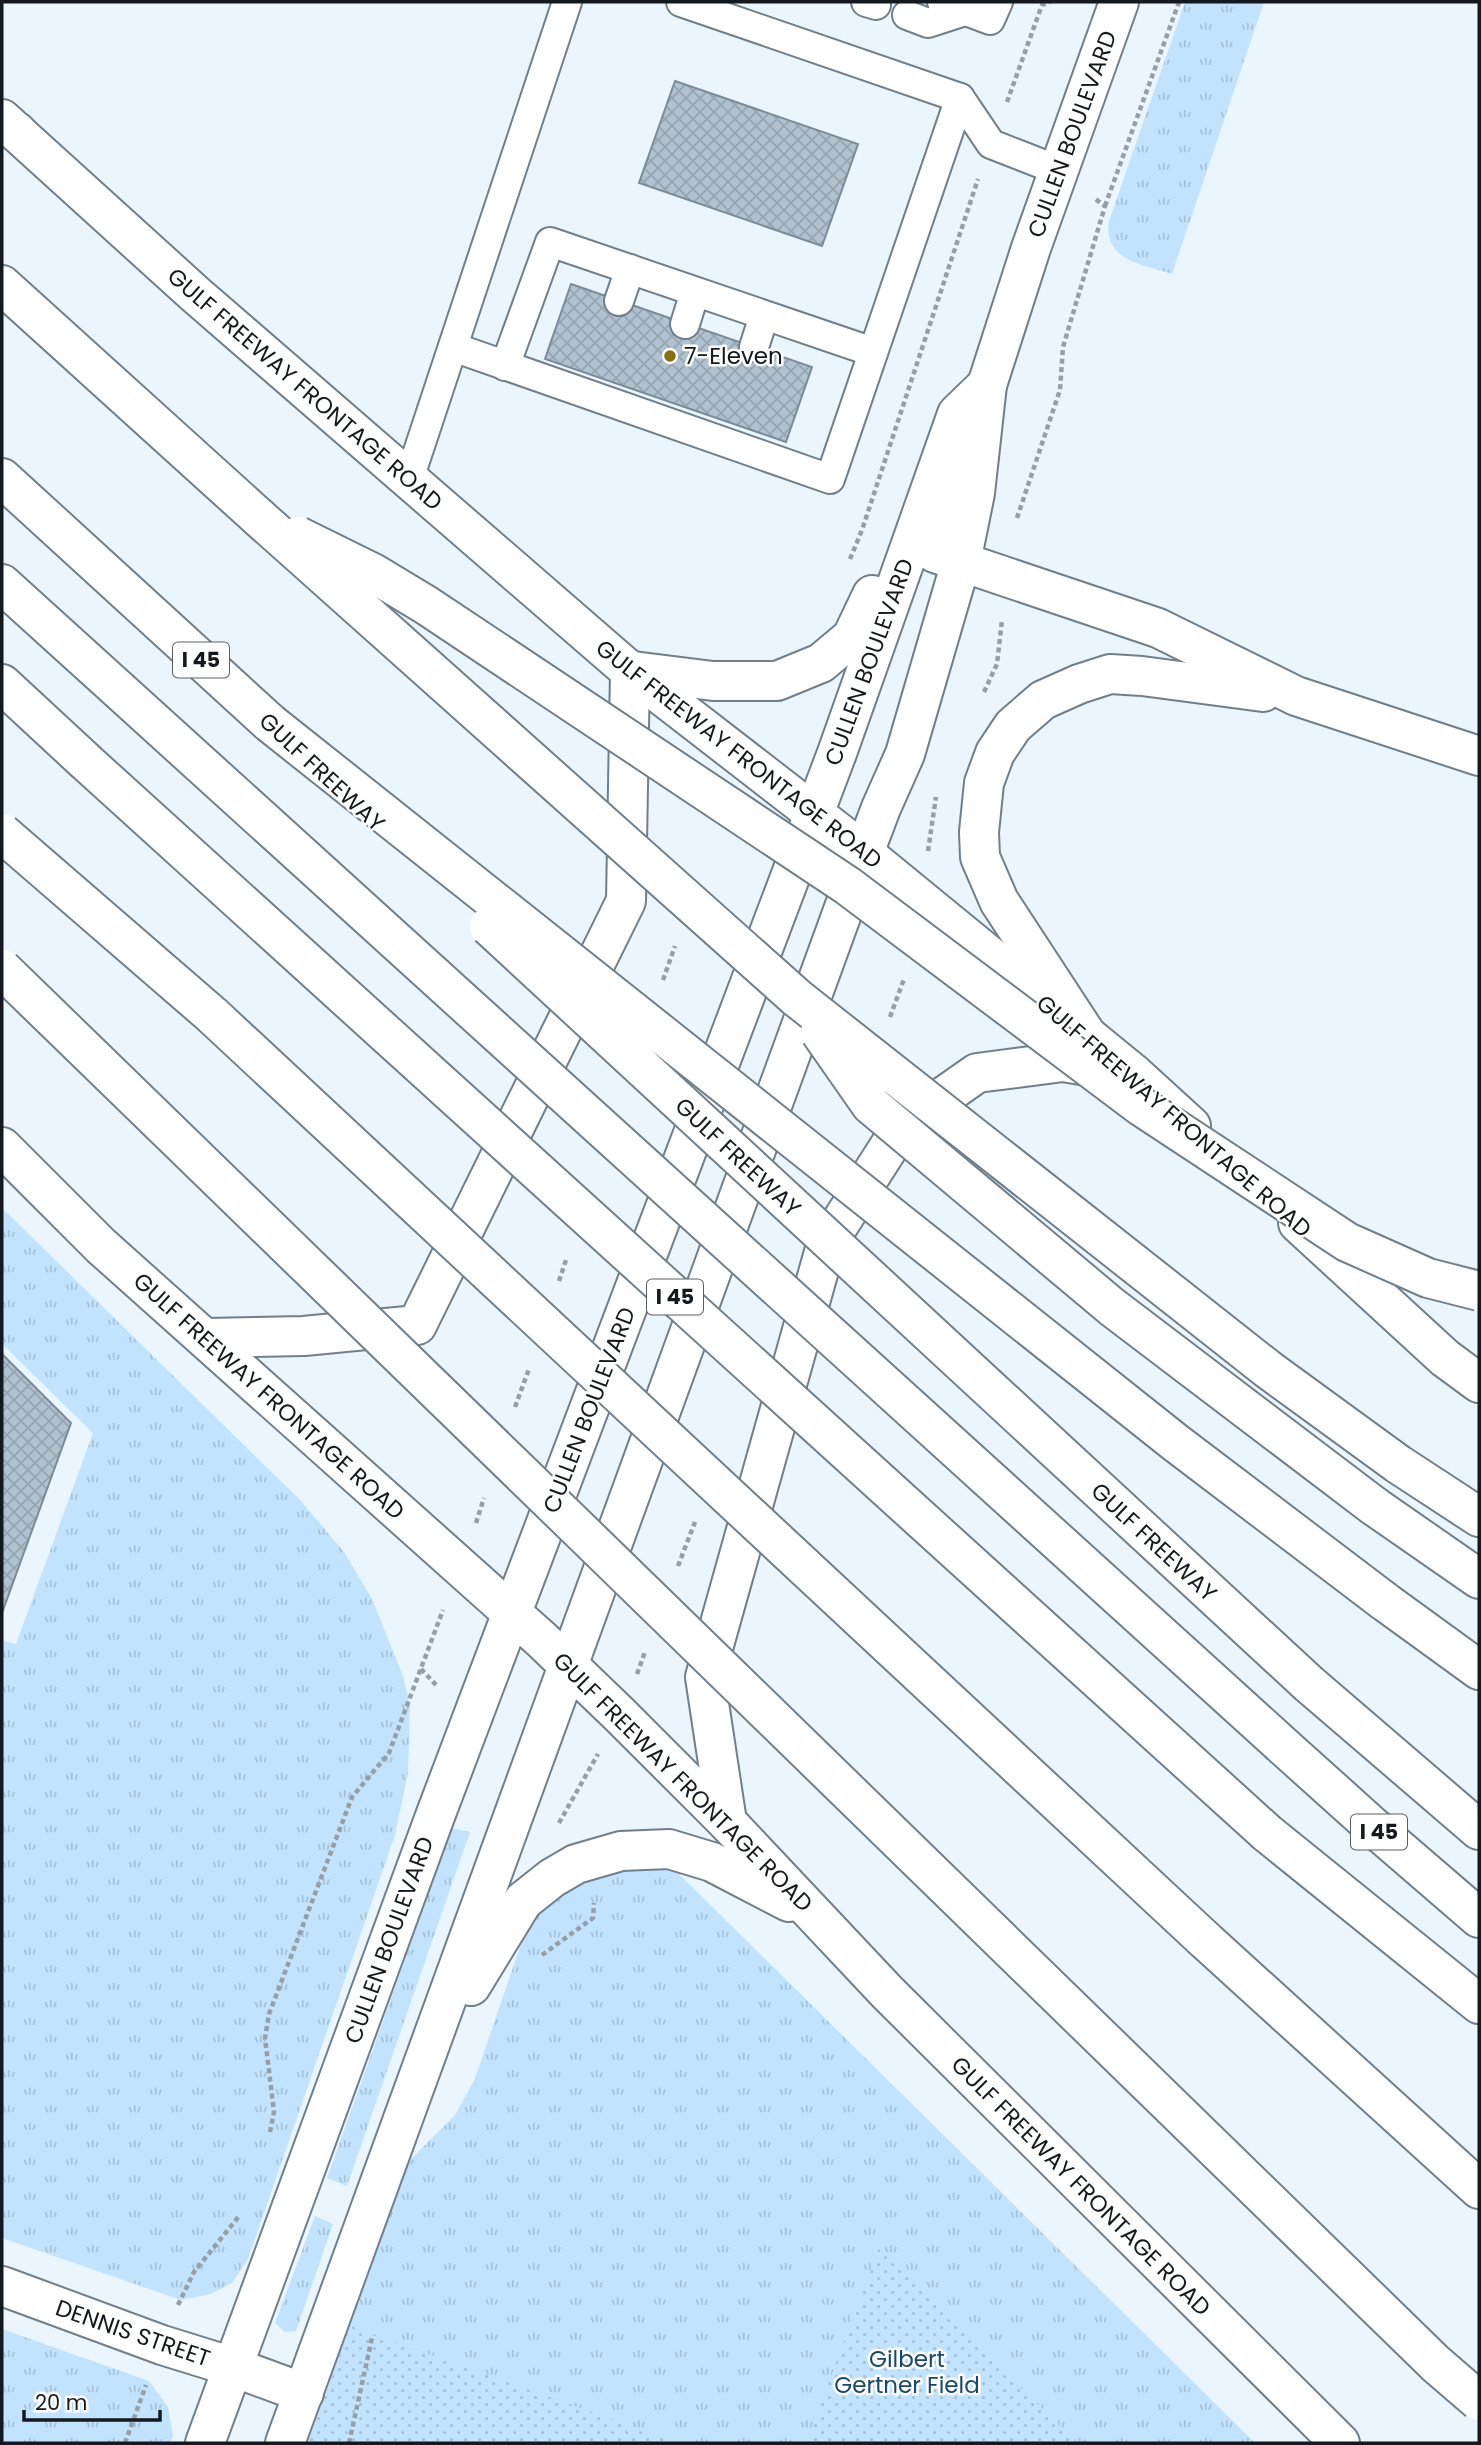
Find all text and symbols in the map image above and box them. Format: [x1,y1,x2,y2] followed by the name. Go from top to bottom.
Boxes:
[1020,26,1124,242] street label: CULLEN BOULEVARD
[160,260,450,518] street label: GULF FREEWAY FRONTAGE ROAD
[684,340,783,372] place label: 7-Eleven
[662,348,678,364] marker: 7-Eleven
[817,554,921,770] street label: CULLEN BOULEVARD
[589,632,889,876] street label: GULF FREEWAY FRONTAGE ROAD
[173,642,229,678] road number: I 45
[252,705,392,839] street label: GULF FREEWAY
[1029,987,1319,1245] street label: GULF FREEWAY FRONTAGE ROAD
[668,1090,808,1224] street label: GULF FREEWAY
[126,1265,412,1527] street label: GULF FREEWAY FRONTAGE ROAD
[647,1280,703,1314] road number: I 45
[535,1303,643,1517] street label: CULLEN BOULEVARD
[1084,1475,1224,1609] street label: GULF FREEWAY
[546,1645,820,1919] street label: GULF FREEWAY FRONTAGE ROAD
[1351,1814,1407,1850] road number: I 45
[337,1832,441,2048] street label: CULLEN BOULEVARD
[944,2049,1218,2323] street label: GULF FREEWAY FRONTAGE ROAD
[51,2292,215,2374] street label: DENNIS STREET
[834,2343,980,2401] park label: Gilbert Gertner Field
[24,2378,161,2422] scale bar
[35,2388,88,2417] text: 20 m

